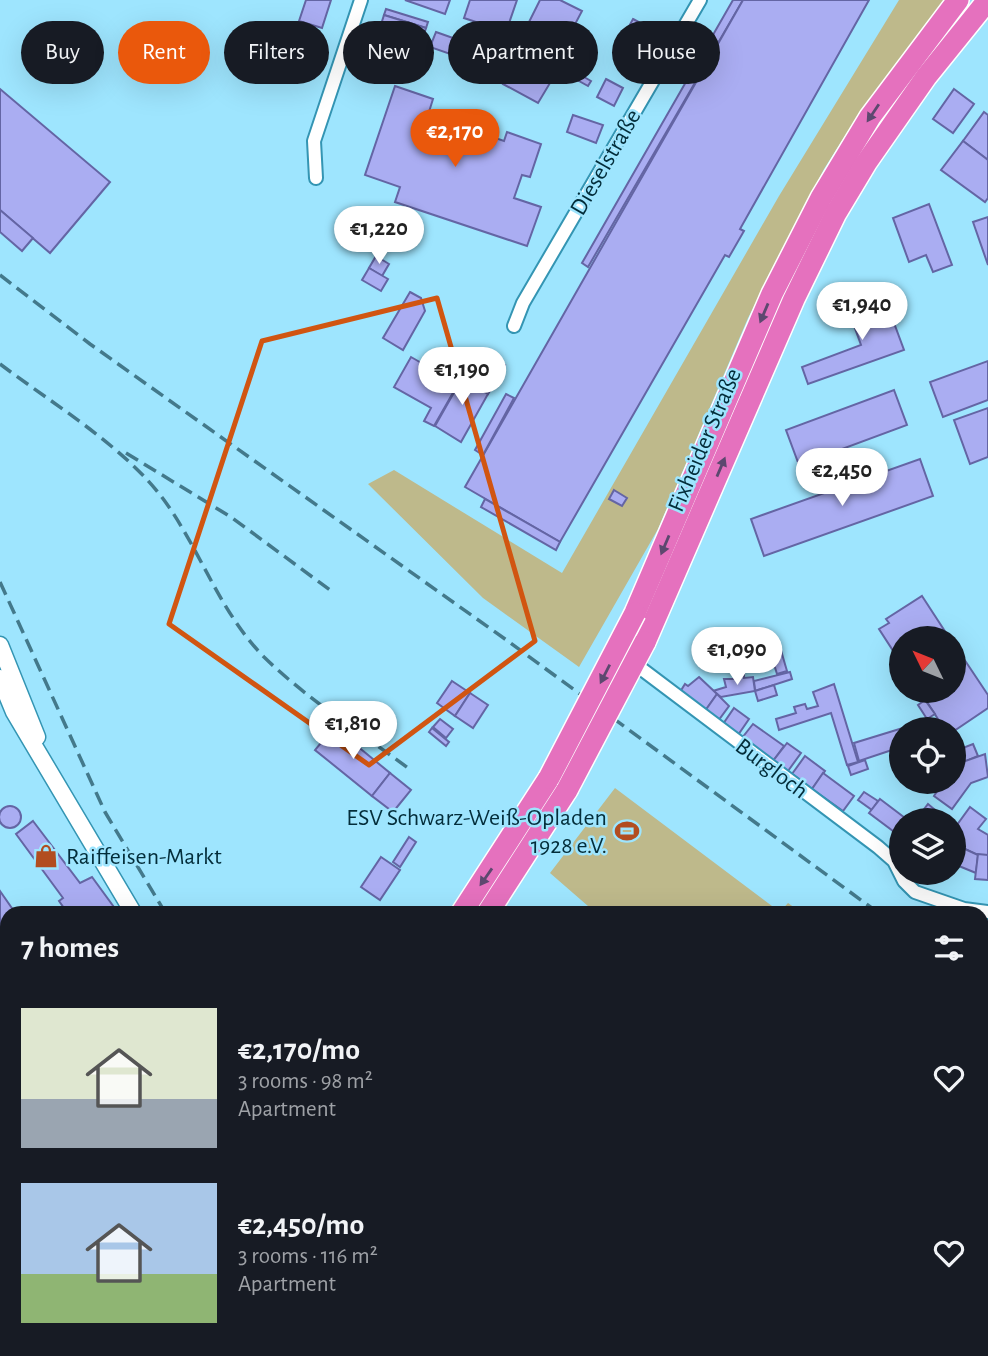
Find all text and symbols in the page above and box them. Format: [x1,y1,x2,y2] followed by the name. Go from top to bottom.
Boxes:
[21,21,104,84] chip: Buy
[118,21,210,84] chip: Rent
[224,21,329,84] chip: Filters
[343,21,434,84] chip: New
[448,21,598,84] chip: Apartment
[612,21,720,84] chip: House
[867,104,880,123] one-way arrow
[566,106,646,219] street label: Dieselstraße
[398,110,512,169] pin: €2,170
[426,120,484,143] text: €2,170
[322,206,436,266] pin: €1,220
[350,217,408,240] text: €1,220
[805,282,919,342] pin: €1,940
[833,293,891,316] text: €1,940
[758,302,769,323] one-way arrow
[405,348,519,407] pin: €1,190
[434,358,490,381] text: €1,190
[664,365,746,516] street label: Fixheider Straße
[785,448,899,508] pin: €2,450
[715,457,727,477] one-way arrow
[812,459,872,482] text: €2,450
[659,534,670,555] one-way arrow
[889,626,966,704] north arrow
[889,626,966,885] map controls
[680,628,794,687] pin: €1,090
[707,638,767,661] text: €1,090
[599,665,611,685] one-way arrow
[296,702,410,761] pin: €1,810
[325,712,381,735] text: €1,810
[889,717,966,794] button: locate
[731,734,812,804] street label: Burgloch
[346,806,607,858] place label: ESV Schwarz-Weiß-Opladen 1928 e.V.
[889,808,966,885] button: layers
[613,817,641,845] sports icon: ESV Schwarz-Weiß-Opladen 1928 e.V.
[32,842,60,870] shop icon: Raiffeisen-Markt
[66,845,222,869] place label: Raiffeisen-Markt
[479,868,493,886] one-way arrow
[930,929,968,967] icon: filters
[21,933,119,963] text: 7 homes
[238,1035,360,1065] text: €2,170/mo
[77,1036,161,1120] icon: home
[930,1059,968,1097] icon: heart
[238,1070,373,1093] text: 3 rooms · 98 m²
[238,1098,336,1121] text: Apartment
[238,1210,364,1240] text: €2,450/mo
[77,1211,161,1295] icon: home
[930,1234,968,1272] icon: heart
[238,1245,378,1268] text: 3 rooms · 116 m²
[238,1273,336,1296] text: Apartment

